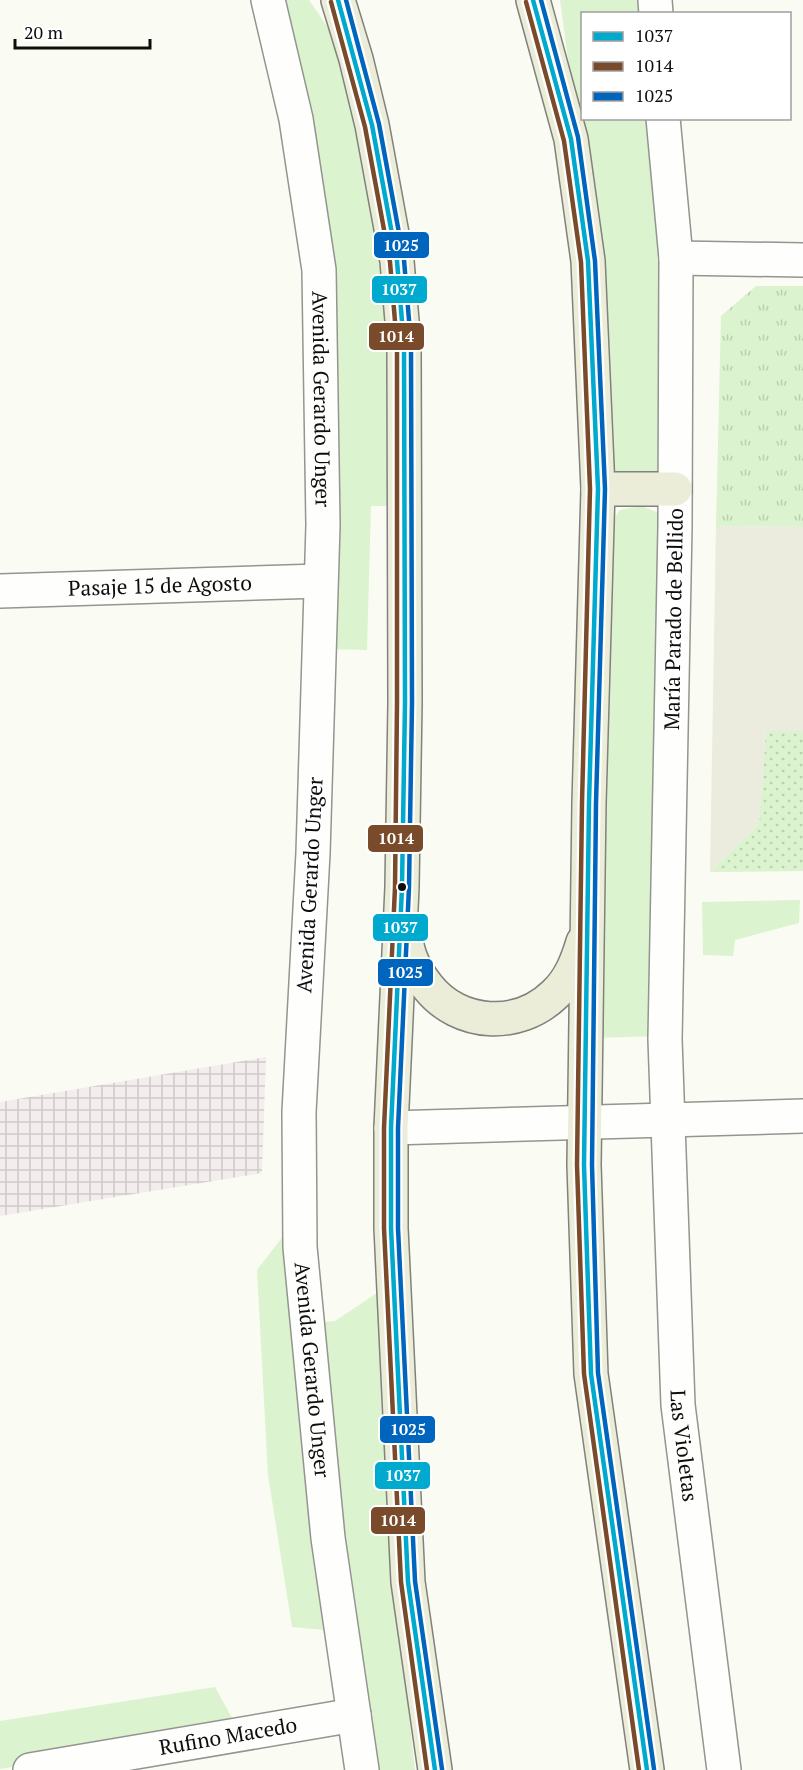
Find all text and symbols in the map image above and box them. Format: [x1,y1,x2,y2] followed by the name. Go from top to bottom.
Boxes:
[15,12,150,50] scale bar
[581,12,791,120] legend
[24,20,64,44] text: 20 m
[635,23,673,47] text: 1037
[635,53,674,77] text: 1014
[635,83,673,107] text: 1025
[373,231,430,259] line badge: 1025
[383,234,419,256] text: 1025
[371,275,428,304] line badge: 1037
[381,278,417,300] text: 1037
[306,291,338,507] street label: Avenida Gerardo Unger
[368,322,425,351] line badge: 1014
[378,325,414,347] text: 1014
[657,508,689,730] street label: María Parado de Bellido
[68,568,252,602] street label: Pasaje 15 de Agosto
[289,776,329,994] street label: Avenida Gerardo Unger
[367,824,424,853] line badge: 1014
[378,827,414,849] text: 1014
[396,881,408,893] unlabelled marker
[372,913,429,942] line badge: 1037
[382,916,418,938] text: 1037
[377,958,434,987] line badge: 1025
[387,961,423,983] text: 1025
[289,1261,337,1479] street label: Avenida Gerardo Unger
[664,1389,705,1503] street label: Las Violetas
[379,1415,436,1444] line badge: 1025
[390,1418,426,1440] text: 1025
[374,1461,431,1490] line badge: 1037
[385,1464,421,1486] text: 1037
[370,1506,426,1535] line badge: 1014
[380,1509,416,1531] text: 1014
[157,1710,299,1761] street label: Rufino Macedo

